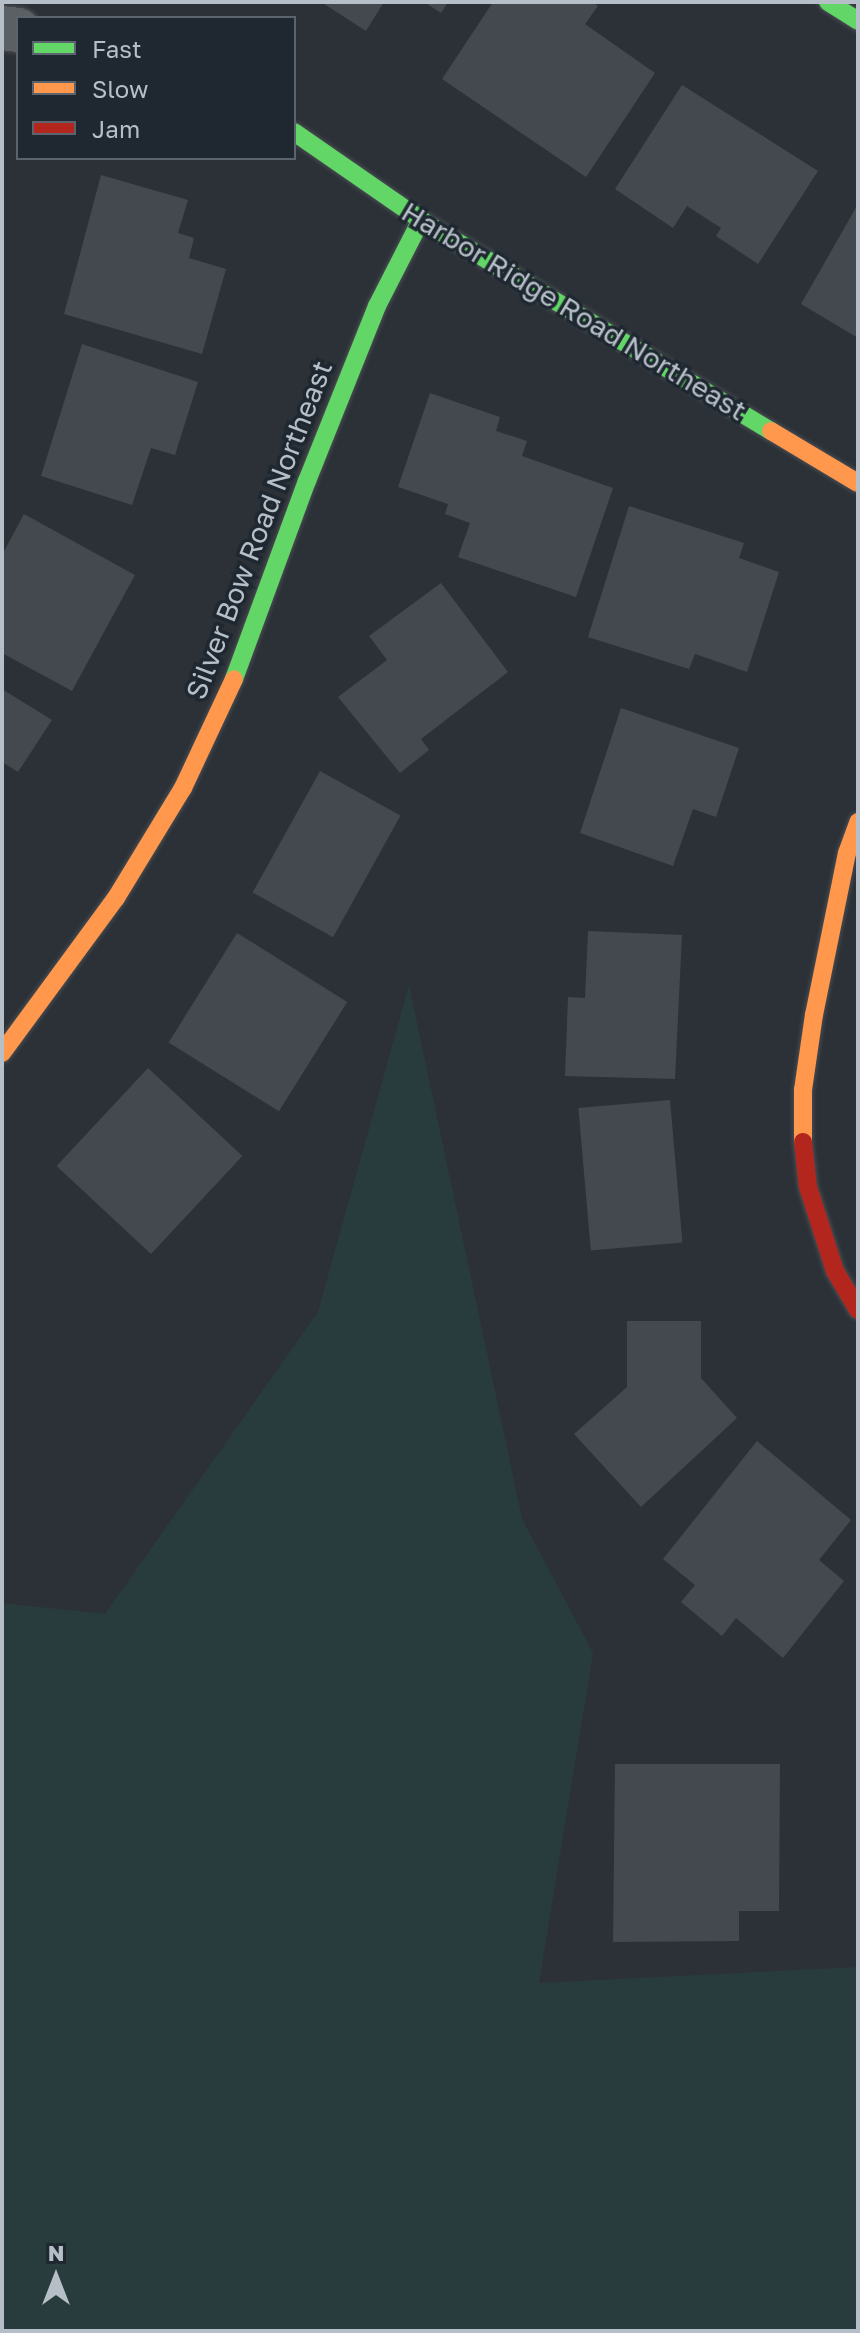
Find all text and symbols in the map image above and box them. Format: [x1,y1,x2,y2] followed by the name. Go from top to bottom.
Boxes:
[16,16,296,160] legend
[92,34,142,63] text: Fast
[92,74,148,103] text: Slow
[92,114,140,143] text: Jam
[396,195,752,427] street label: Harbor Ridge Road Northeast
[179,356,339,704] street label: Silver Bow Road Northeast
[16,2237,96,2317] north arrow
[48,2239,64,2266] text: N

